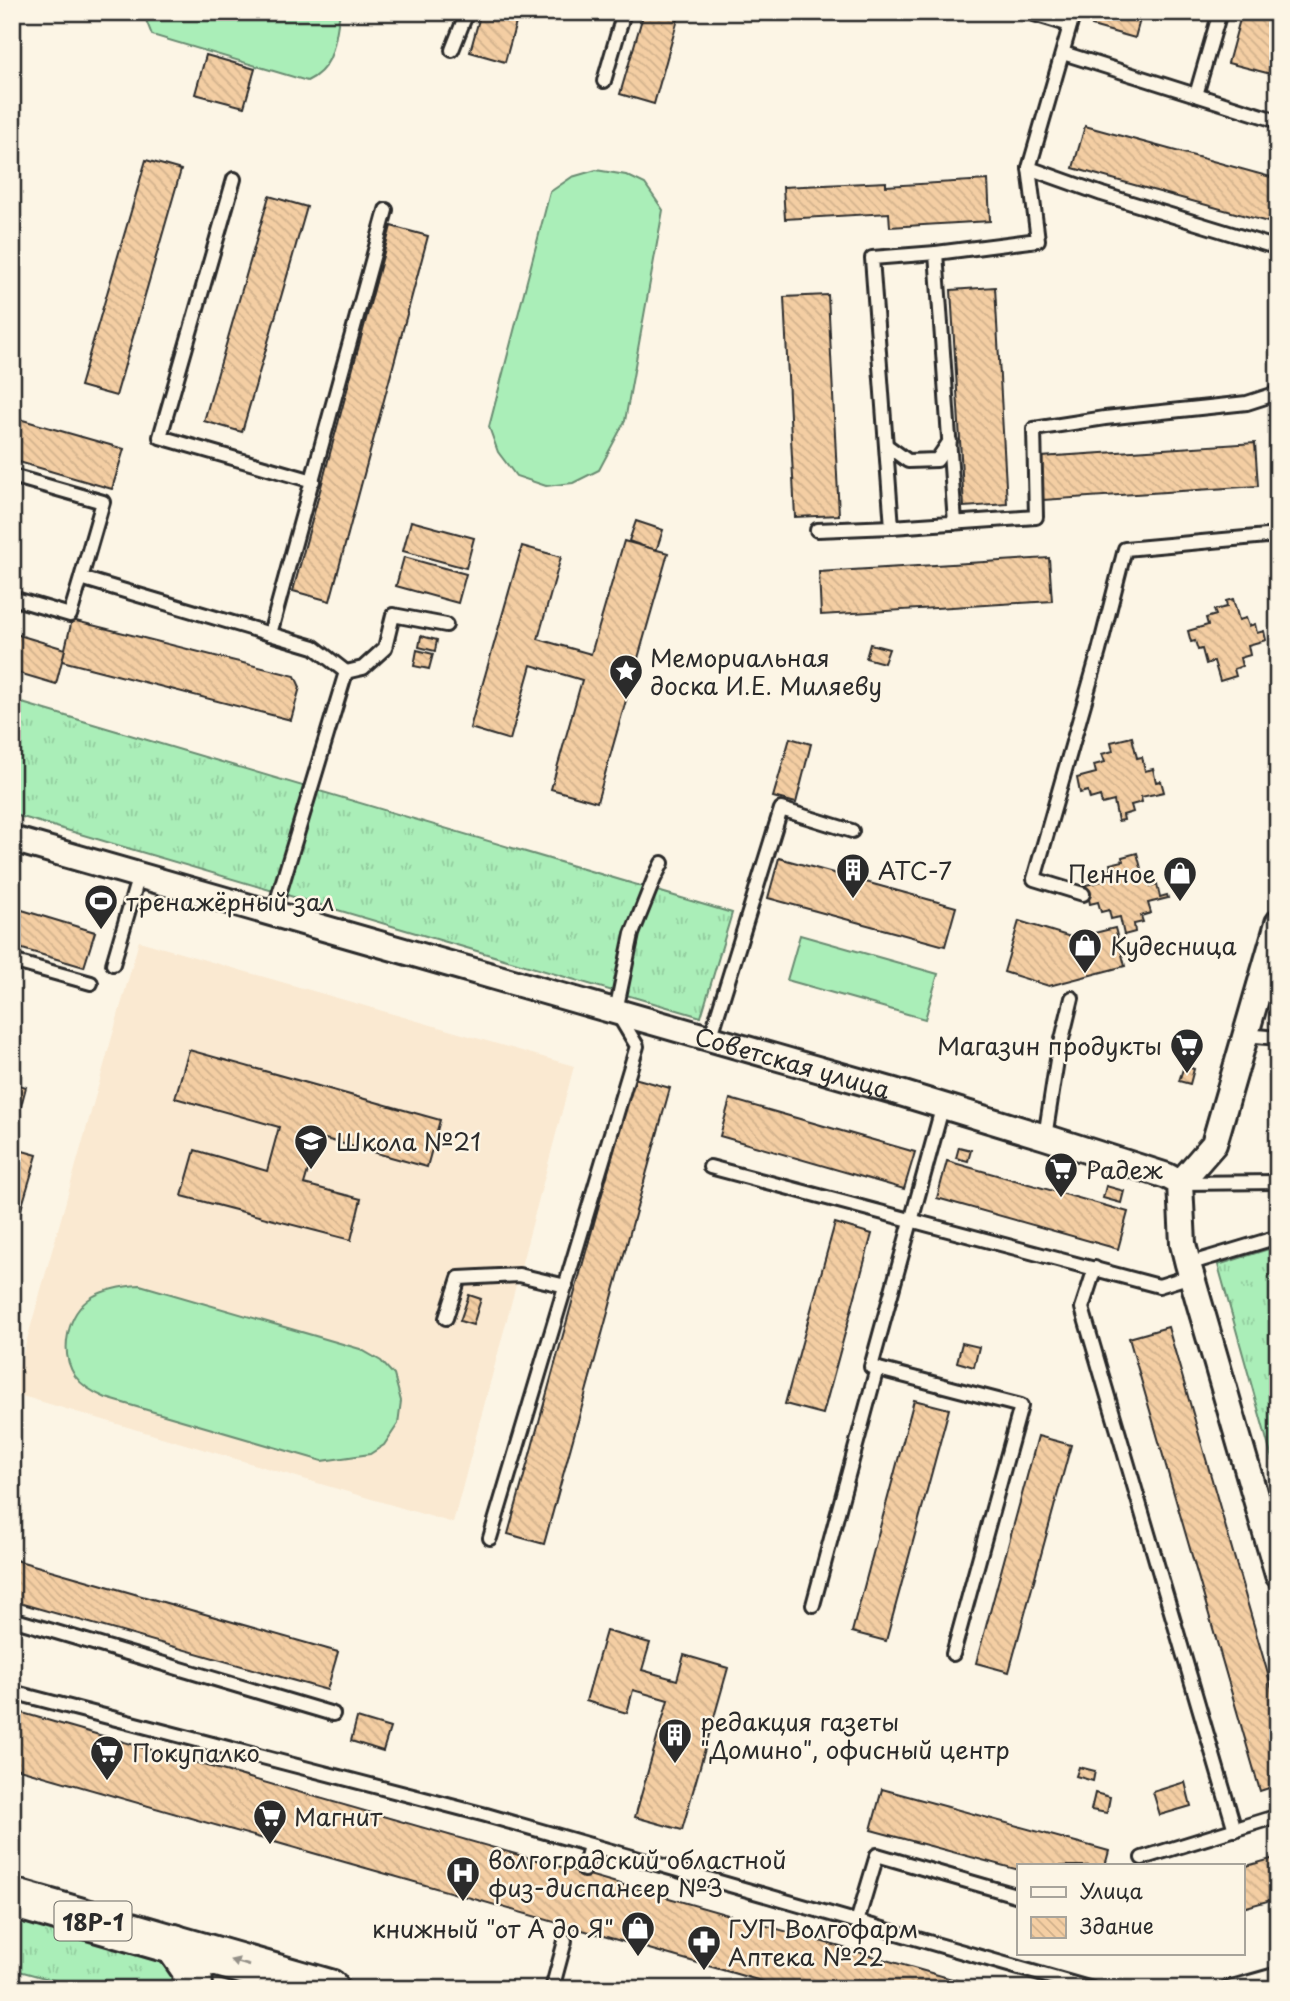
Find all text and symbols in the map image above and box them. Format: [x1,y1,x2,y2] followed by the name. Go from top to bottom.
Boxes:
[650,639,882,703] place label: Мемориальная доска И.Е. Миляеву
[607,652,645,701] place icon: Мемориальная доска И.Е. Миляеву
[834,851,872,900] building icon: АТС-7
[878,852,952,888] place label: АТС-7
[1161,854,1199,903] shop icon: Пенное
[1068,855,1156,891] place label: Пенное
[82,882,120,931] sports icon: тренажёрный зал
[126,883,334,919] place label: тренажёрный зал
[1066,926,1104,975] shop icon: Кудесница
[1110,927,1237,963] place label: Кудесница
[691,1017,895,1107] street label: Советская улица
[1168,1026,1206,1075] supermarket icon: Магазин продукты
[937,1027,1162,1063] place label: Магазин продукты
[292,1122,330,1171] school or university icon: Школа №21
[336,1123,481,1159] place label: Школа №21
[1042,1150,1080,1199] supermarket icon: Радеж
[1086,1151,1163,1187] place label: Радеж
[700,1703,1010,1767] place label: редакция газеты "Домино", офисный центр
[656,1716,694,1765] building icon: редакция газеты "Домино", офисный центр
[88,1733,126,1782] supermarket icon: Покупалко
[132,1734,260,1770] place label: Покупалко
[251,1797,289,1846] supermarket icon: Магнит
[294,1798,383,1834] place label: Магнит
[488,1841,787,1905] place label: волгоградский областной физ-диспансер №3
[444,1854,482,1903] hospital icon: волгоградский областной физ-диспансер №3
[1017,1864,1244,1955] legend
[1080,1874,1143,1906] text: Улица
[55,1902,132,1940] road number: 18Р-1
[619,1909,657,1958] shop icon: книжный "от А до Я"
[1080,1909,1154,1941] text: Здание
[372,1910,614,1946] place label: книжный "от А до Я"
[728,1910,918,1974] place label: ГУП Волгофарм Аптека №22
[685,1923,723,1972] pharmacy icon: ГУП Волгофарм Аптека №22
[229,1958,250,1968] one-way arrow

